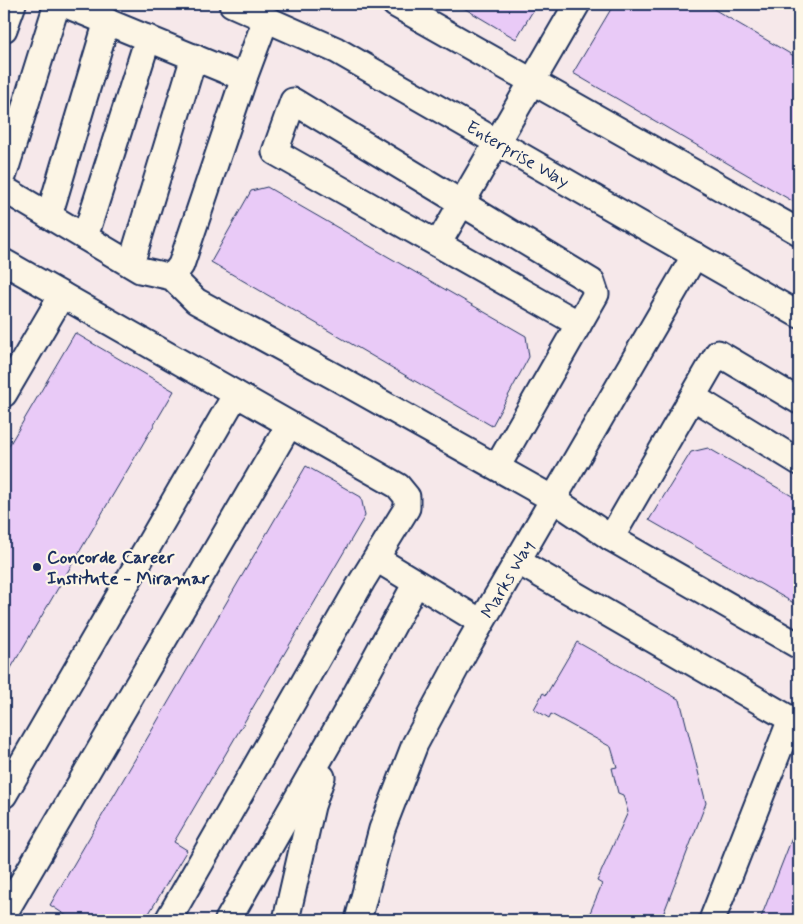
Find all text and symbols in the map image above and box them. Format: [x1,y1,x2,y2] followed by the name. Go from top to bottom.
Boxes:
[462,116,573,194] street label: Enterprise Way
[476,536,540,623] street label: Marks Way
[47,546,210,591] place label: Concorde Career Institute - Miramar
[31,561,43,573] marker: Concorde Career Institute - Miramar

